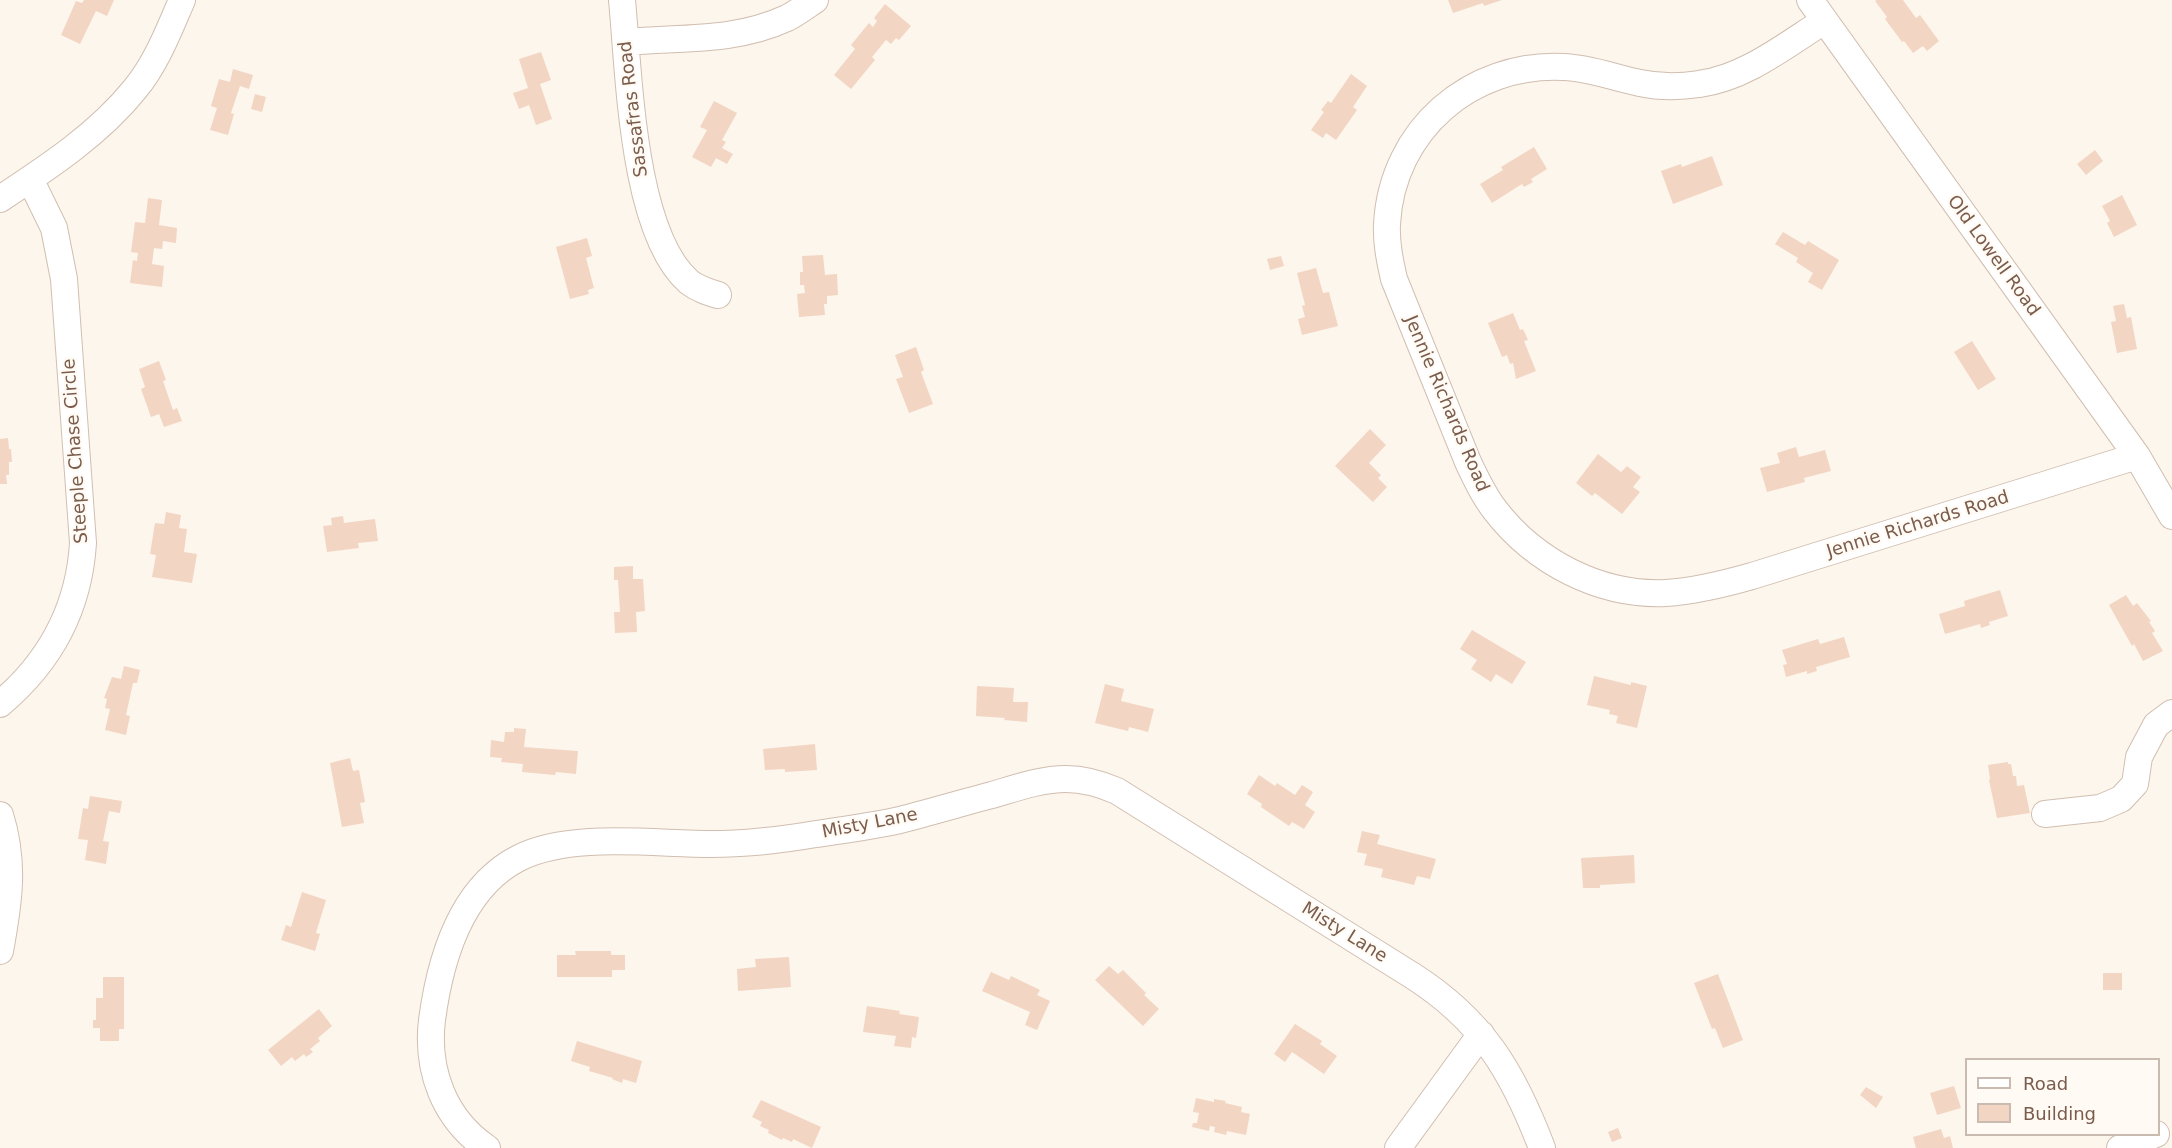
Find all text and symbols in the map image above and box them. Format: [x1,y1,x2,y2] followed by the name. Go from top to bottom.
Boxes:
[615,40,653,178] street label: Sassafras Road
[1942,192,2044,320] street label: Old Lowell Road
[1399,313,1493,495] street label: Jennie Richards Road
[59,358,93,544] street label: Steeple Chase Circle
[1824,487,2012,563] street label: Jennie Richards Road
[820,804,920,844] street label: Misty Lane
[1297,898,1391,968] street label: Misty Lane
[1965,1058,2160,1136] legend
[2023,1073,2068,1094] text: Road
[2023,1103,2096,1124] text: Building

